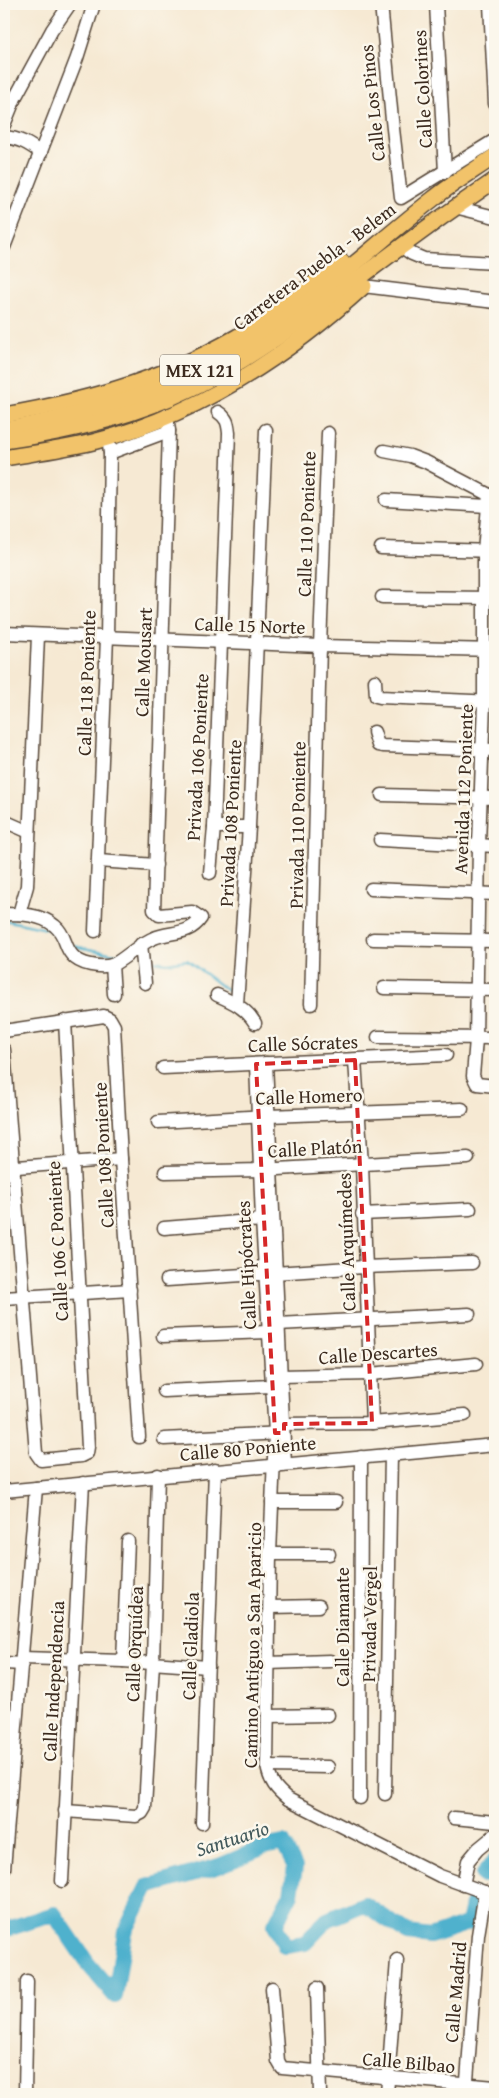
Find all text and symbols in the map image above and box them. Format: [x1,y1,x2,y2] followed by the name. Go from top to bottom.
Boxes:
[405,29,439,149] street label: Calle Colorines
[352,43,392,163] street label: Calle Los Pinos
[227,195,402,337] street label: Carretera Puebla - Belem
[160,354,240,386] road number: MEX 121
[289,451,323,597] street label: Calle 110 Poniente
[127,606,159,717] street label: Calle Mousart
[194,609,306,641] street label: Calle 15 Norte
[69,610,103,756] street label: Calle 118 Poniente
[179,673,215,841] street label: Privada 106 Poniente
[446,703,480,875] street label: Avenida 112 Poniente
[212,739,248,907] street label: Privada 108 Poniente
[282,741,312,909] street label: Privada 110 Poniente
[247,1027,359,1059] street label: Calle Sócrates
[255,1080,363,1112] street label: Calle Homero
[85,1081,121,1229] street label: Calle 108 Poniente
[267,1132,363,1164] street label: Calle Platón
[39,1160,75,1322] street label: Calle 106 C Poniente
[330,1172,362,1312] street label: Calle Arquímedes
[229,1200,263,1330] street label: Calle Hipócrates
[317,1335,439,1371] street label: Calle Descartes
[179,1428,317,1468] street label: Calle 80 Poniente
[236,1522,268,1768] street label: Camino Antiguo a San Aparicio
[354,1566,384,1682] street label: Privada Vergel
[328,1567,356,1687] street label: Calle Diamante
[118,1586,150,1702] street label: Calle Orquídea
[174,1591,206,1700] street label: Calle Gladiola
[35,1600,71,1762] street label: Calle Independencia
[192,1812,273,1863] water label: Santuario
[437,1940,473,2044] street label: Calle Madrid
[361,2044,457,2080] street label: Calle Bilbao

